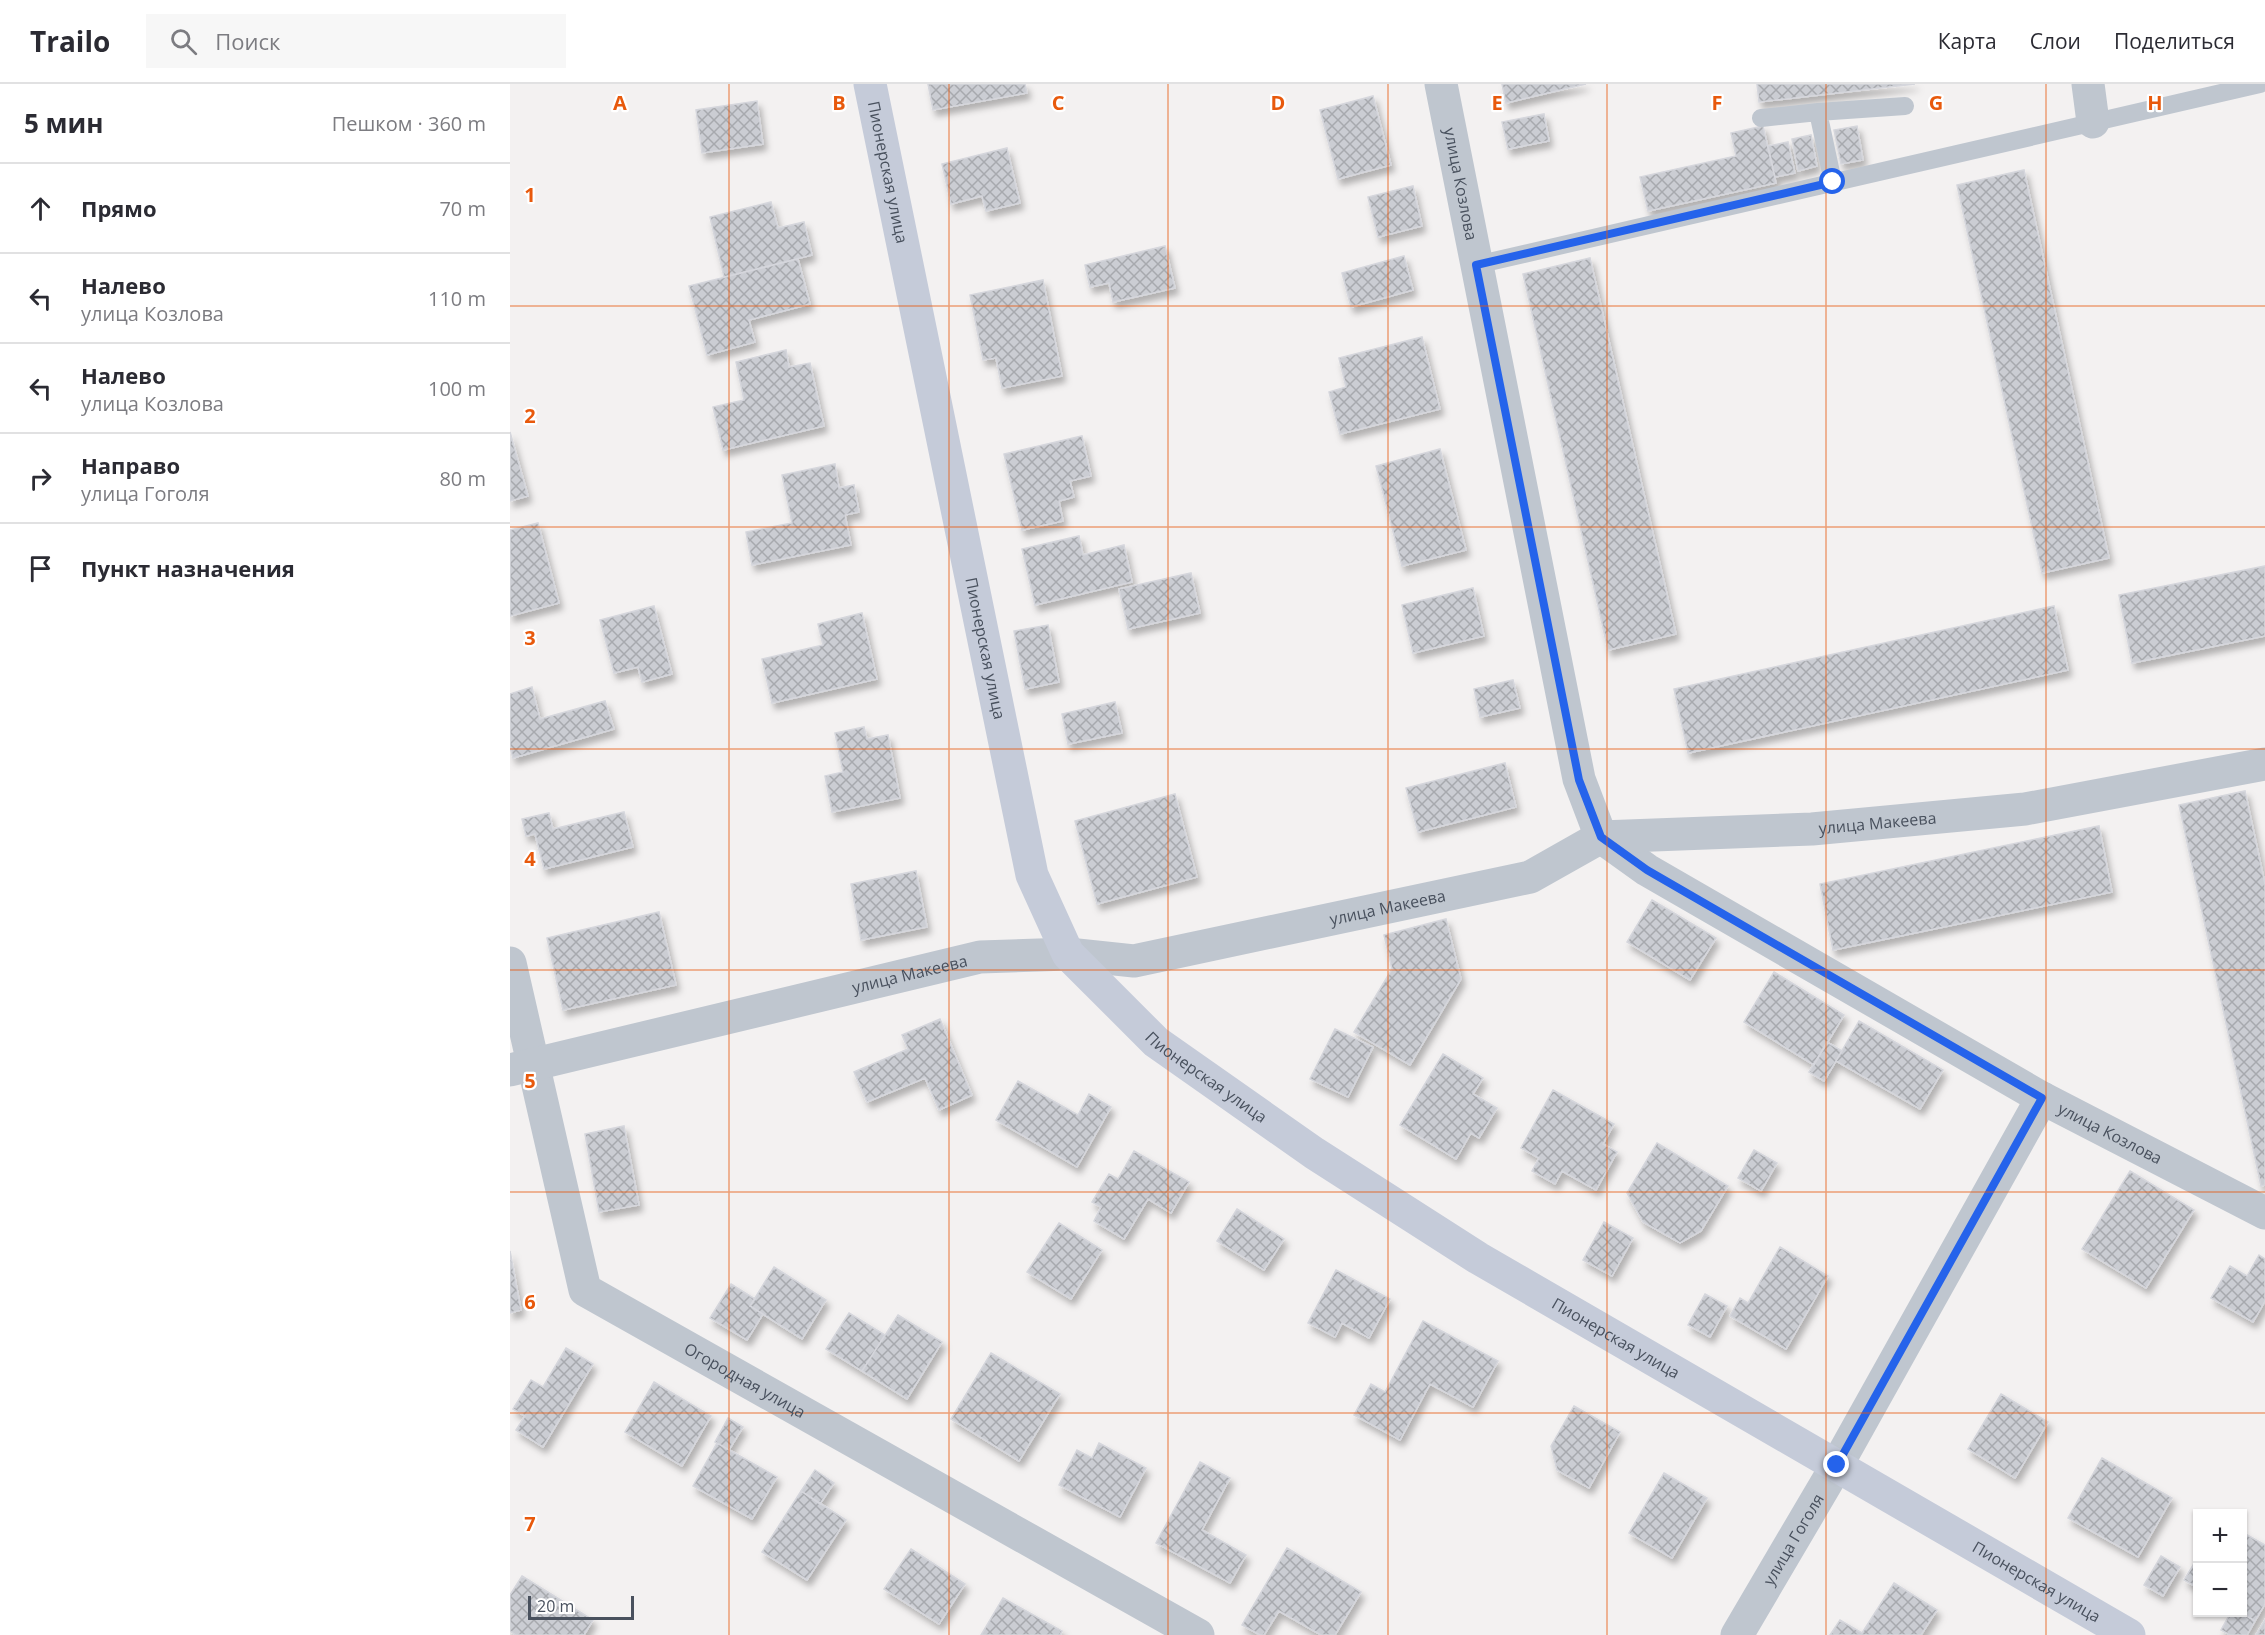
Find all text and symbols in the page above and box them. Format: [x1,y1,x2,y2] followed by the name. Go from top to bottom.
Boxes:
[146,14,566,68] search box
[30,22,110,60] text: Trailo
[167,25,200,58] icon: search
[215,26,280,56] text: Поиск
[1938,27,1997,55] text: Карта
[2030,27,2081,55] text: Слои
[2114,27,2235,55] text: Поделиться
[613,89,627,116] text: A
[832,89,846,116] text: B
[1052,89,1065,116] text: C
[1271,89,1285,116] text: D
[1491,89,1503,116] text: E
[1712,89,1722,116] text: F
[1929,89,1943,116] text: G
[2147,89,2163,116] text: H
[863,99,913,245] street label: Пионерская улица
[24,105,104,141] text: 5 мин
[332,110,486,137] text: Пешком · 360 m
[1439,126,1483,242] street label: улица Козлова
[1819,168,1845,194] route start
[524,181,536,208] text: 1
[24,192,57,225] icon: ahead
[81,193,157,223] text: Прямо
[439,195,486,222] text: 70 m
[81,270,166,300] text: Налево
[24,282,57,315] icon: left
[428,285,486,312] text: 110 m
[81,300,224,327] text: улица Козлова
[81,360,166,390] text: Налево
[24,372,57,405] icon: left
[428,375,486,402] text: 100 m
[81,390,224,417] text: улица Козлова
[524,402,536,429] text: 2
[81,450,180,480] text: Направо
[24,462,57,495] icon: right
[439,465,486,492] text: 80 m
[81,480,210,507] text: улица Гоголя
[24,552,57,585] icon: arrive
[81,553,295,583] text: Пункт назначения
[960,575,1011,721] street label: Пионерская улица
[524,624,536,651] text: 3
[1818,806,1937,839] street label: улица Макеева
[524,845,536,872] text: 4
[1328,884,1448,930] street label: улица Макеева
[850,949,970,998] street label: улица Макеева
[1141,1027,1272,1128] street label: Пионерская улица
[524,1067,536,1094] text: 5
[2054,1097,2166,1169] street label: улица Козлова
[524,1288,536,1315] text: 6
[1548,1292,1684,1384] street label: Пионерская улица
[680,1337,810,1423] street label: Огородная улица
[1823,1451,1849,1477] route end
[1758,1489,1829,1589] street label: улица Гоголя
[2193,1509,2247,1617] map controls
[2193,1509,2247,1563] button: +
[524,1510,536,1537] text: 7
[1969,1536,2105,1627] street label: Пионерская улица
[2193,1563,2247,1617] button: −
[528,1593,634,1620] scale bar
[537,1595,574,1617] text: 20 m

